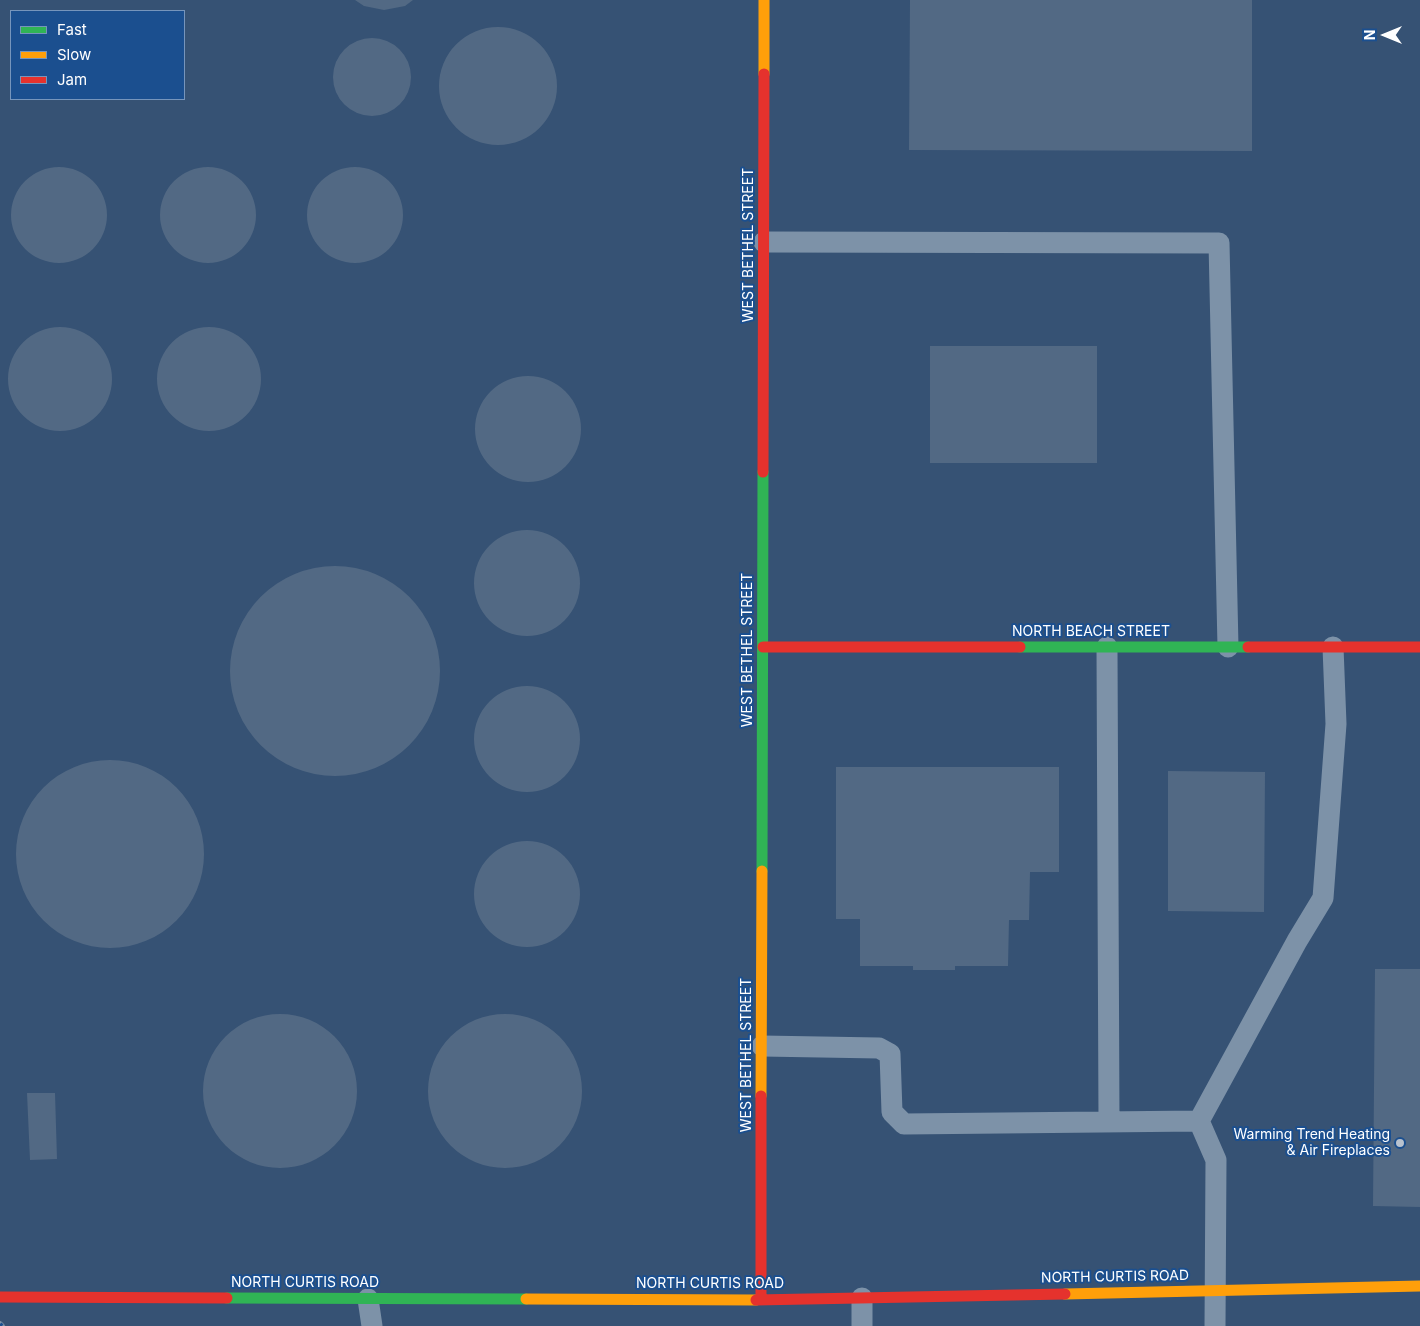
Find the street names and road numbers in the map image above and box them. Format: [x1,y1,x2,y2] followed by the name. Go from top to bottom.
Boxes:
[741,168,757,322] street label: WEST BETHEL STREET
[740,573,756,727] street label: WEST BETHEL STREET
[1012,624,1170,640] street label: NORTH BEACH STREET
[739,978,755,1132] street label: WEST BETHEL STREET
[1041,1267,1189,1287] street label: NORTH CURTIS ROAD
[231,1275,379,1291] street label: NORTH CURTIS ROAD
[636,1276,784,1292] street label: NORTH CURTIS ROAD

